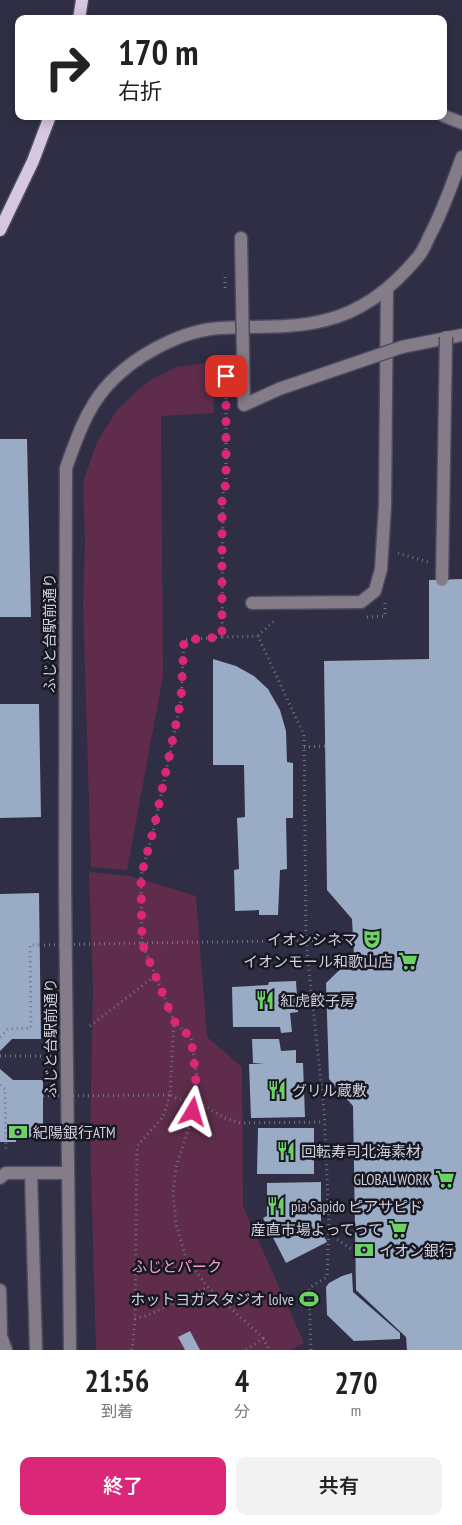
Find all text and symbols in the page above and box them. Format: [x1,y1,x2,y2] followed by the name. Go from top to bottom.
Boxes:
[118,29,199,75] text: 170 m
[35,35,100,100] icon: right
[118,77,162,105] text: 右折
[205,355,247,397] pin
[212,362,240,390] icon: arrive
[40,573,59,693] street label: ふじと台駅前通り
[361,928,383,950] theatre icon: イオンシネマ
[267,930,357,949] place label: イオンシネマ
[397,950,419,972] supermarket icon: イオンモール和歌山店
[243,952,393,971] place label: イオンモール和歌山店
[41,978,60,1098] street label: ふじと台駅前通り
[254,989,276,1011] restaurant icon: 紅虎餃子房
[280,991,355,1010] place label: 紅虎餃子房
[266,1079,288,1101] restaurant icon: グリル蔵敷
[292,1081,367,1100] place label: グリル蔵敷
[166,1085,218,1137] position arrow
[7,1121,29,1143] bank icon: 紀陽銀行ATM
[33,1123,116,1142] place label: 紀陽銀行ATM
[275,1140,297,1162] restaurant icon: 回転寿司北海素材
[301,1142,421,1161] place label: 回転寿司北海素材
[434,1168,456,1190] supermarket icon: GLOBAL WORK
[354,1170,431,1189] place label: GLOBAL WORK
[265,1195,287,1217] restaurant icon: pia Sapido ピアサピド
[291,1197,423,1216] place label: pia Sapido ピアサピド
[387,1218,409,1240] supermarket icon: 産直市場よってって
[251,1220,383,1239] place label: 産直市場よってって
[353,1239,375,1261] bank icon: イオン銀行
[379,1241,454,1260] place label: イオン銀行
[132,1257,222,1276] park label: ふじとパーク
[298,1288,320,1310] sports icon: ホットヨガスタジオ loIve
[130,1290,294,1309] place label: ホットヨガスタジオ loIve
[85,1361,149,1400] text: 21:56
[235,1361,249,1400] text: 4
[334,1363,377,1402] text: 270
[351,1400,361,1420] text: m
[101,1401,133,1421] text: 到着
[234,1401,250,1421] text: 分
[20,1457,226,1515] button: 終了
[236,1457,442,1515] button: 共有

